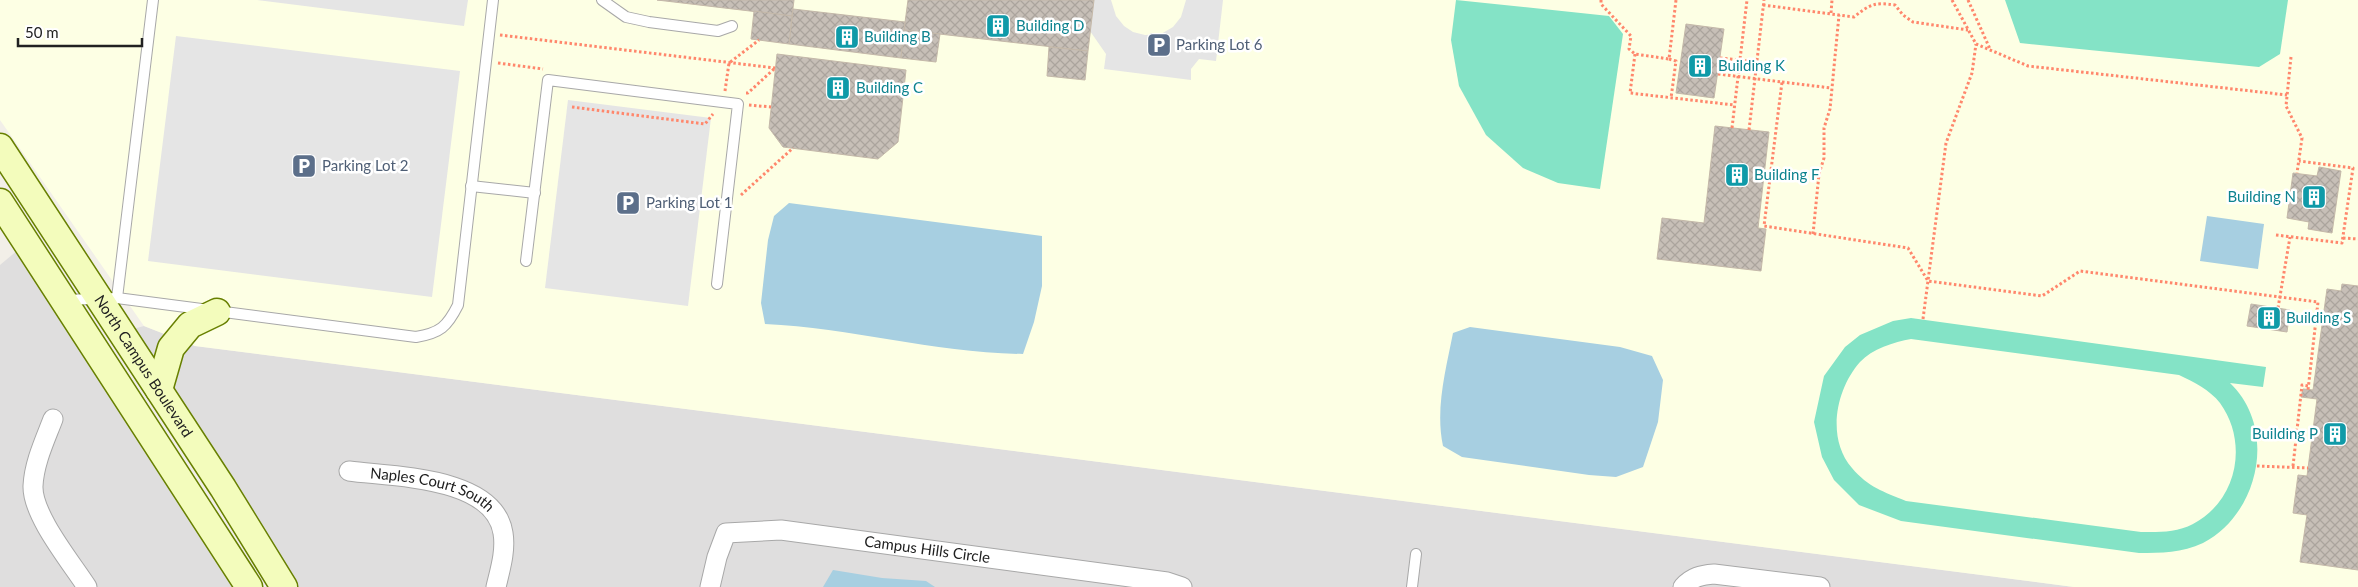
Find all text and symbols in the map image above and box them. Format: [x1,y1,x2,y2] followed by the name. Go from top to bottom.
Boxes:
[985,13,1011,39] building icon: Building D
[18,15,141,47] scale bar
[1016,16,1084,34] place label: Building D
[25,23,59,41] text: 50 m
[834,24,860,50] building icon: Building B
[864,27,931,45] place label: Building B
[1146,32,1172,58] parking icon: Parking Lot 6
[1176,35,1263,53] place label: Parking Lot 6
[1687,53,1713,79] building icon: Building K
[1718,56,1785,74] place label: Building K
[825,75,851,101] building icon: Building C
[856,78,923,96] place label: Building C
[291,153,317,179] parking icon: Parking Lot 2
[322,156,408,174] place label: Parking Lot 2
[1724,162,1750,188] building icon: Building F
[1754,165,1820,183] place label: Building F
[2301,184,2327,210] building icon: Building N
[2227,187,2296,205] place label: Building N
[615,190,641,216] parking icon: Parking Lot 1
[646,193,732,211] place label: Parking Lot 1
[91,291,197,440] street label: North Campus Boulevard
[2256,305,2282,331] building icon: Building S
[2286,308,2351,326] place label: Building S
[2322,421,2348,447] building icon: Building P
[2252,424,2318,442] place label: Building P
[369,463,499,515] street label: Naples Court South
[863,531,991,566] street label: Campus Hills Circle

